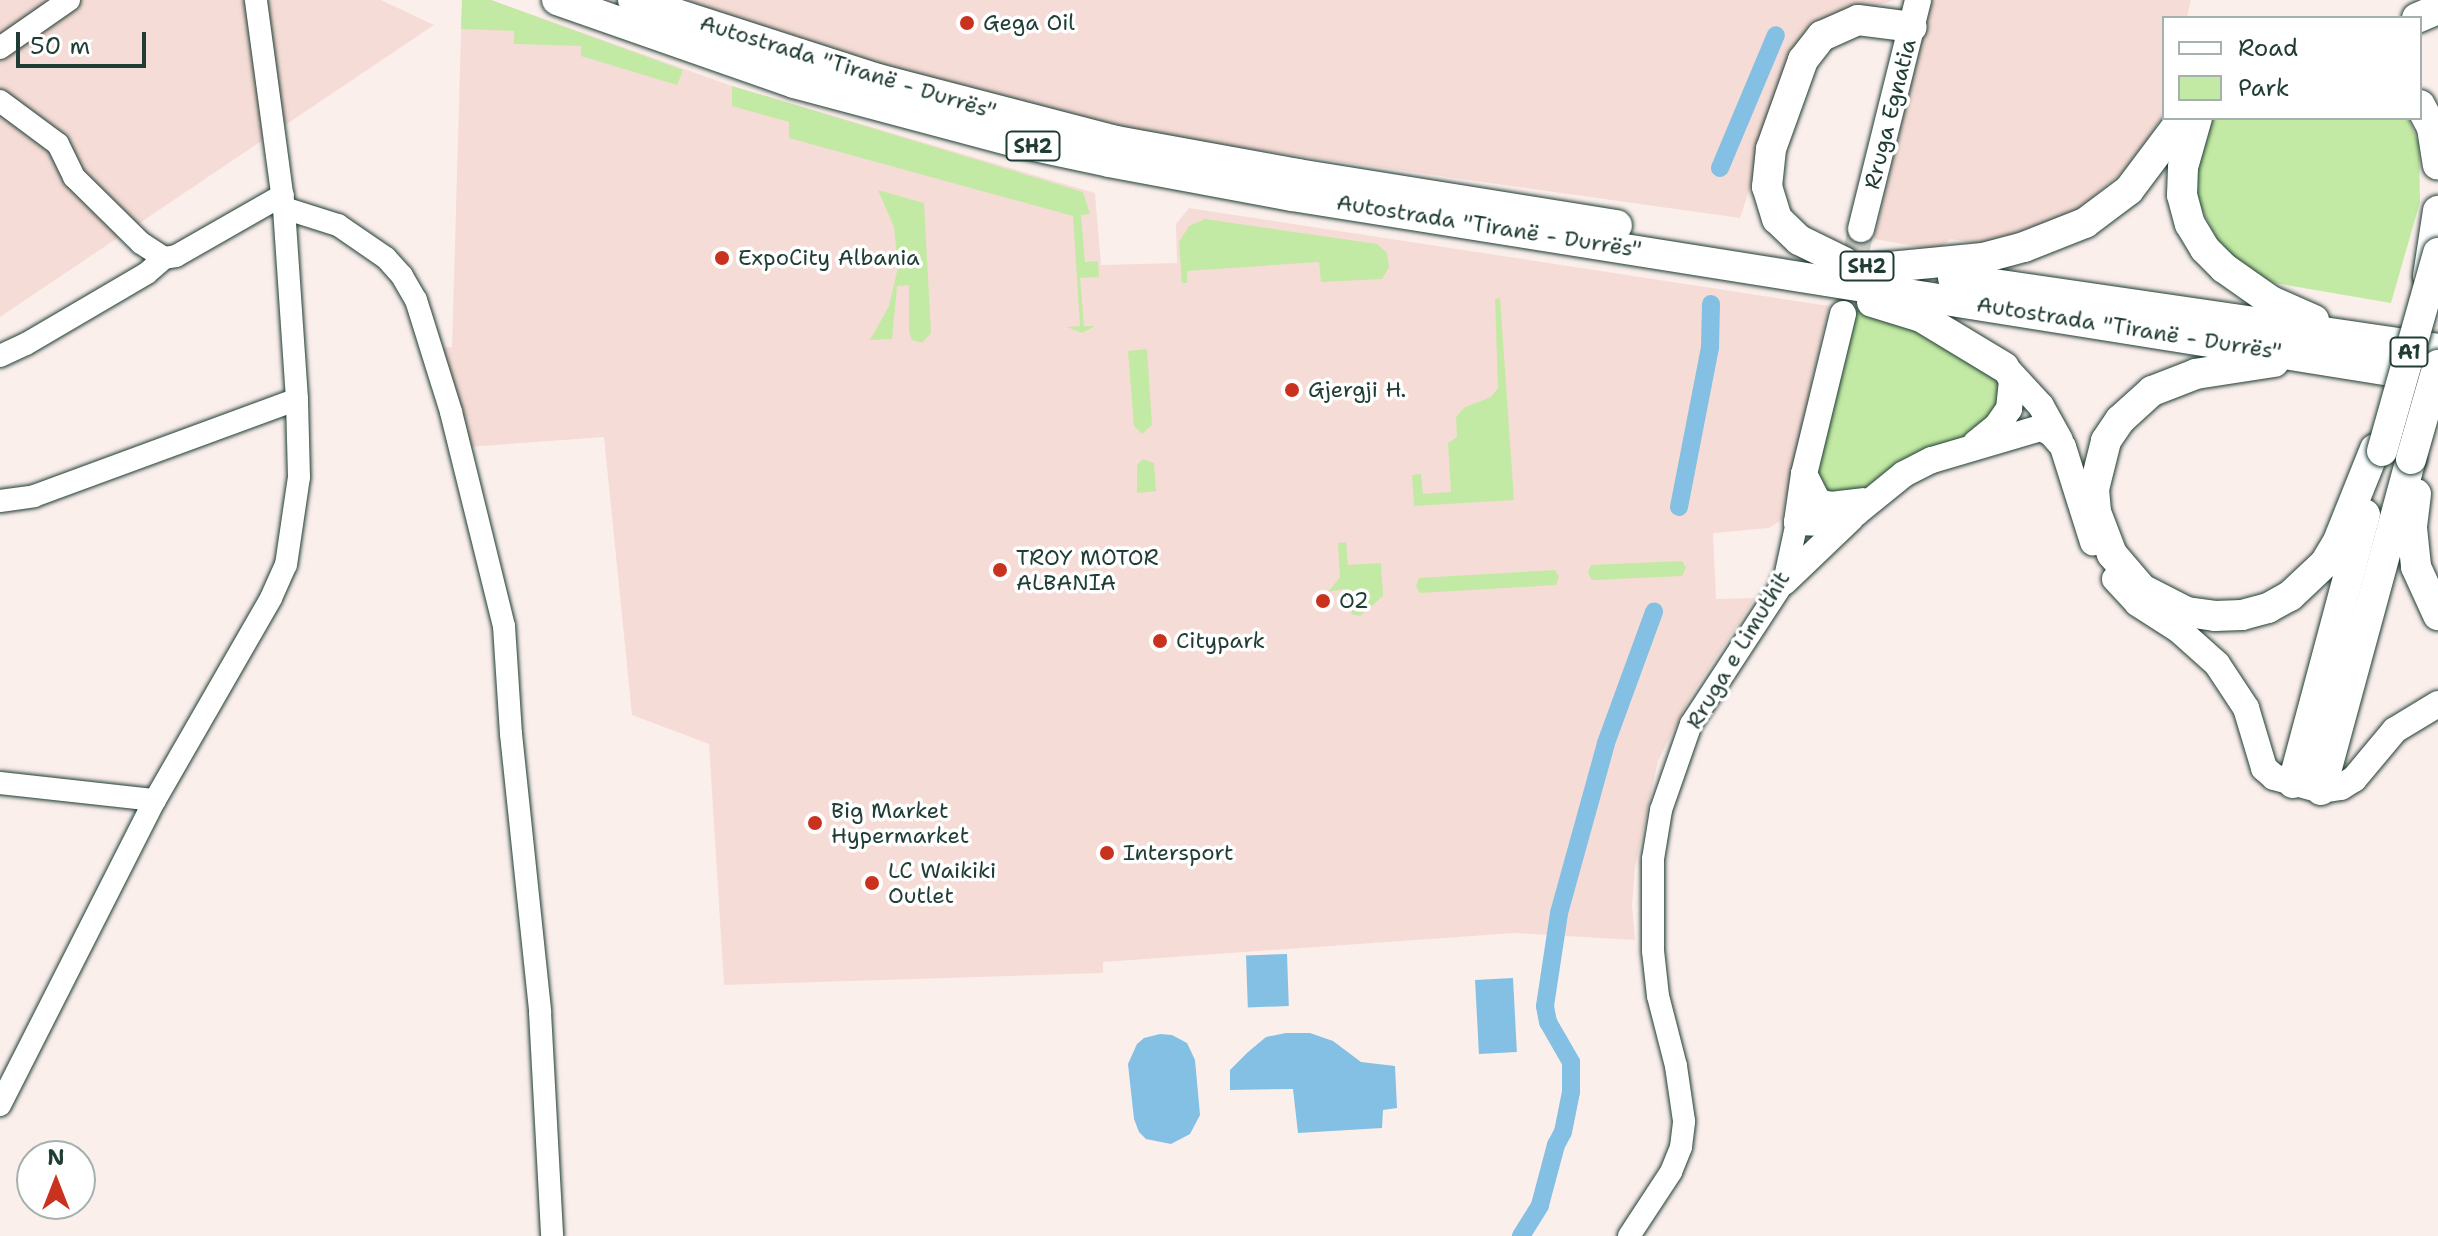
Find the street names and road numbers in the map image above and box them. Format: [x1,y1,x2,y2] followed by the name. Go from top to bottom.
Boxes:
[697,9,999,125] street label: Autostrada "Tiranë - Durrës"
[1859,36,1921,192] street label: Rruga Egnatia
[1005,130,1061,162] road number: SH2
[1335,189,1643,263] street label: Autostrada "Tiranë - Durrës"
[1839,250,1895,282] road number: SH2
[1975,291,2283,365] street label: Autostrada "Tiranë - Durrës"
[2389,336,2429,368] road number: A1
[1681,566,1795,734] street label: Rruga e Limuthit

